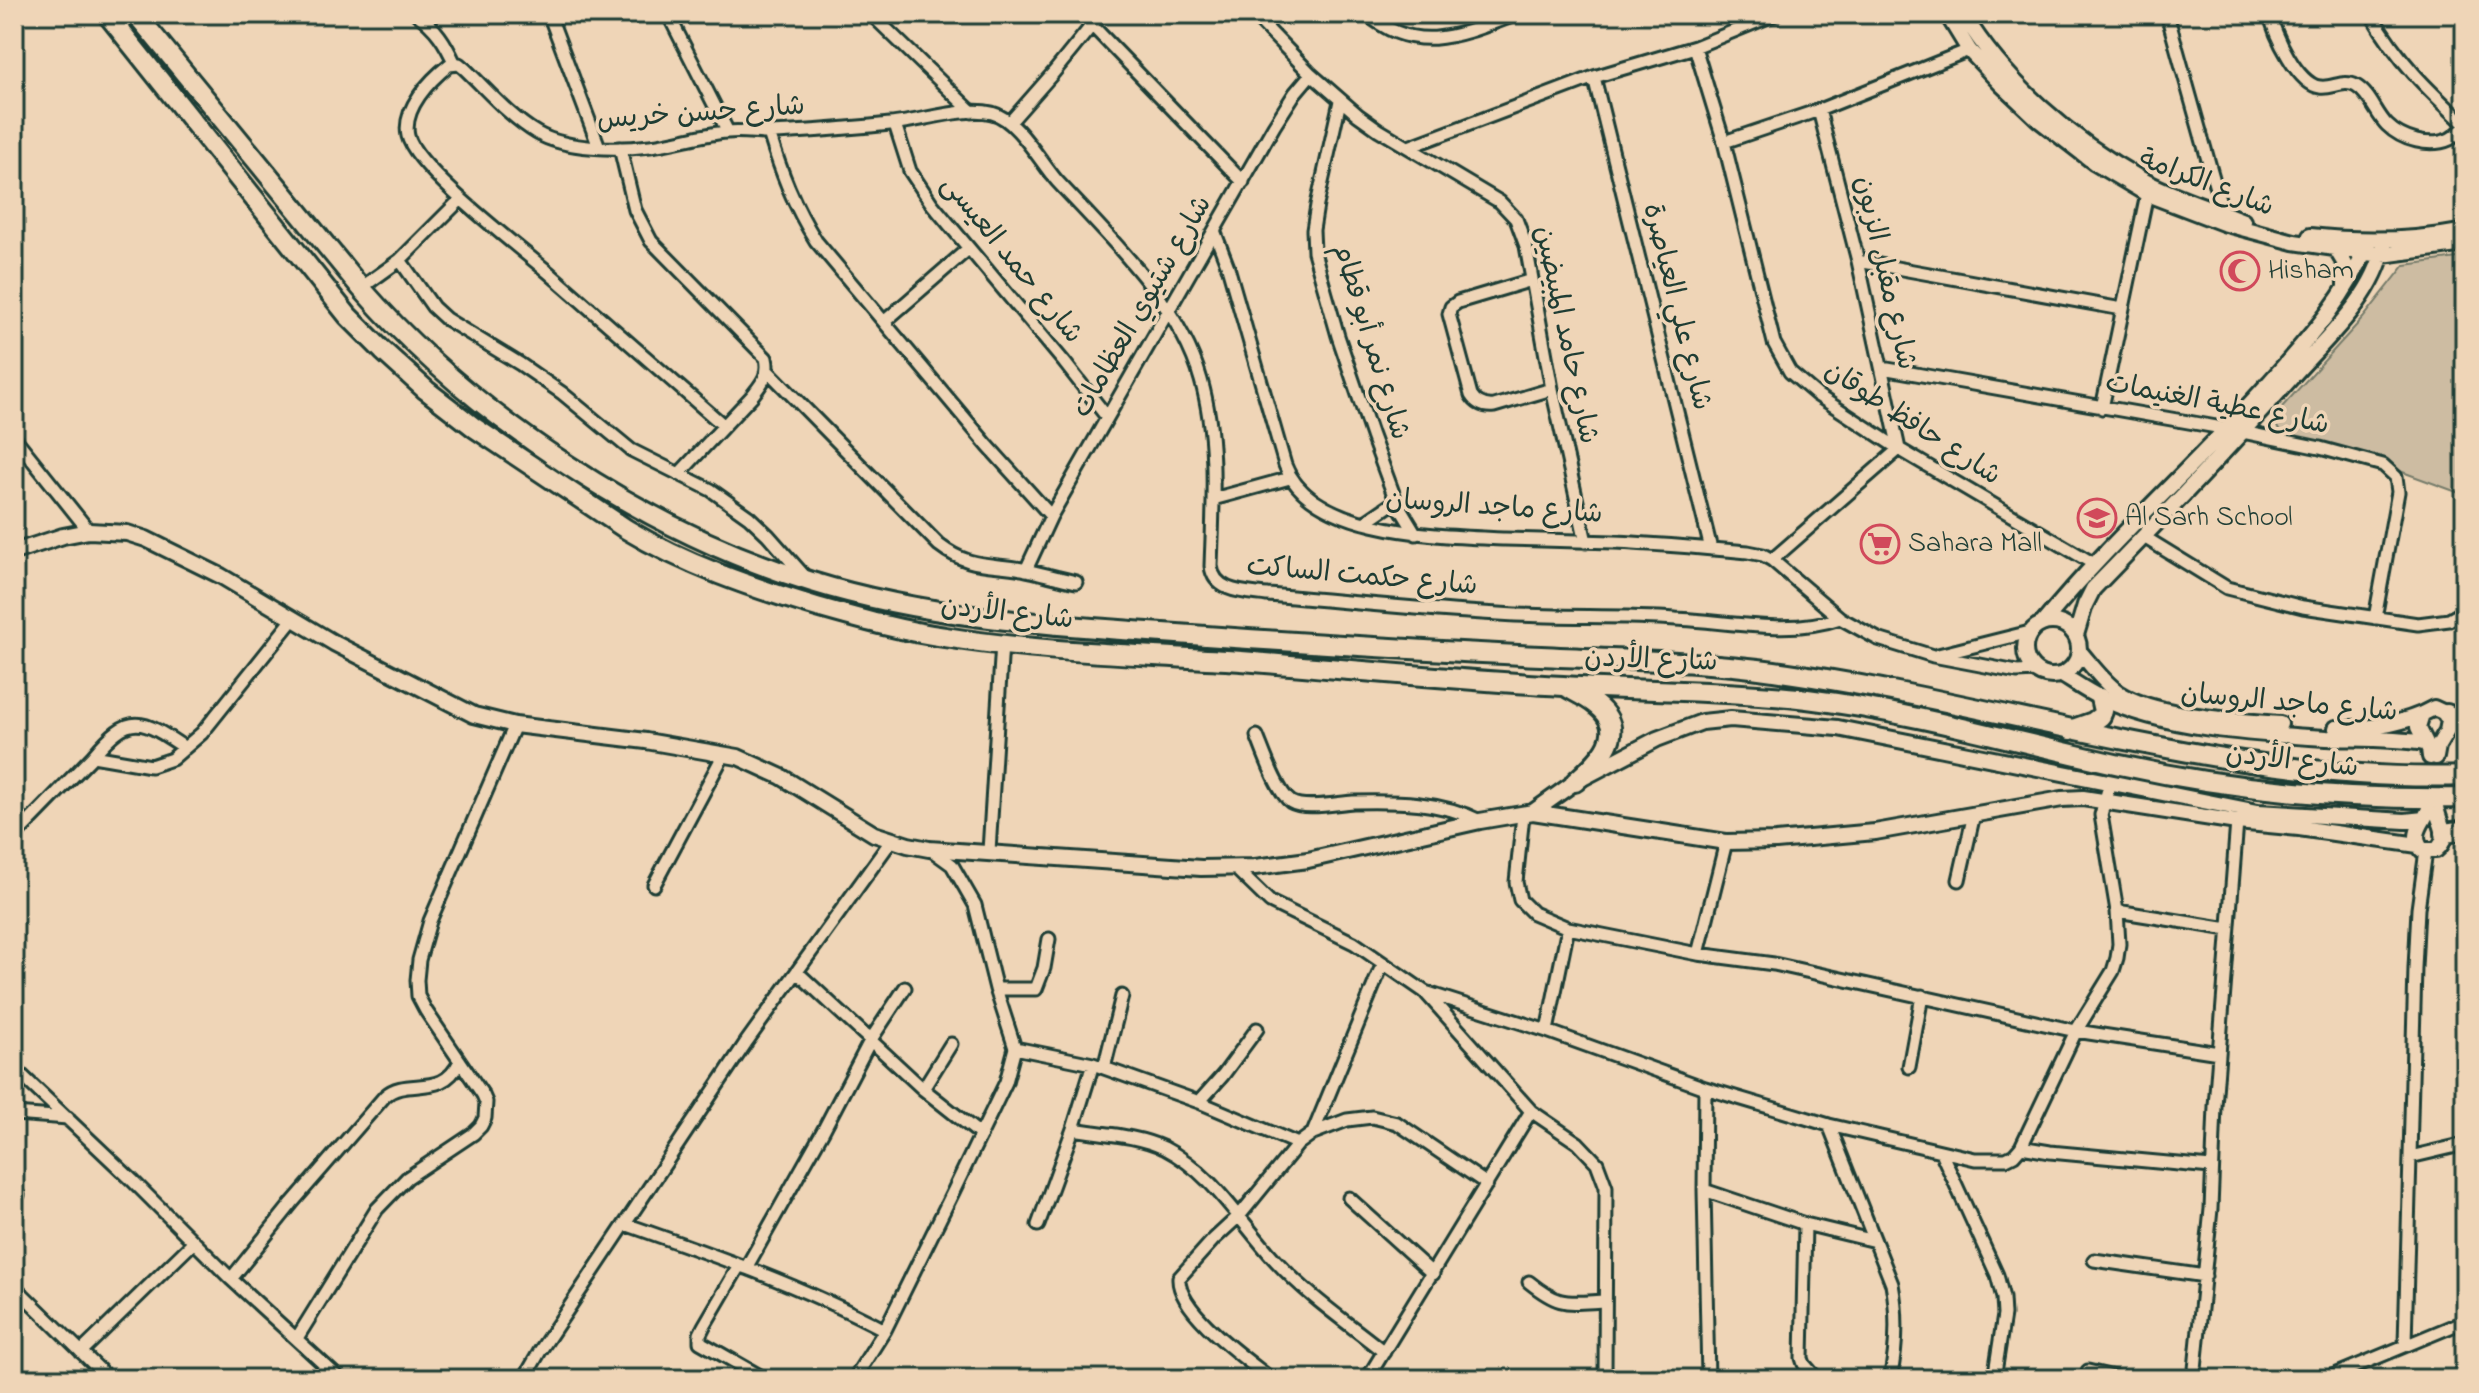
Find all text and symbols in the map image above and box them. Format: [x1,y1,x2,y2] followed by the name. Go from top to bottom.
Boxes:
[596,86,806,142] street label: شارع حسن خريس
[2132,139,2280,229] street label: شارع الكرامة
[930,167,1092,353] street label: شارع حمد العيسى
[1842,172,1926,374] street label: شارع مقبل الزبون
[1063,188,1223,426] street label: شارع شتيوي العظامات
[1629,199,1722,415] street label: شارع علي العياصرة
[1522,222,1608,448] street label: شارع حامد المبيضين
[1321,239,1419,445] street label: شارع نمر أبو قطام
[2219,250,2261,292] mosque icon: Hisham
[2268,251,2354,292] place label: Hisham
[1815,351,2009,497] street label: شارع حافظ طوقان
[2102,363,2332,447] street label: شارع عطية الغنيمات
[1384,480,1604,536] street label: شارع ماجد الروسان
[2076,497,2118,539] school or university icon: Al Sarh School
[2125,498,2293,539] place label: Al Sarh School
[1859,523,1901,565] supermarket icon: Sahara Mall
[1908,524,2042,565] place label: Sahara Mall
[1245,546,1479,608] street label: شارع حكمت الساكت
[939,586,1076,641] street label: شارع الأردن
[1584,637,1718,684] street label: شارع الأردن
[2179,674,2399,734] street label: شارع ماجد الروسان
[2224,734,2361,789] street label: شارع الأردن

